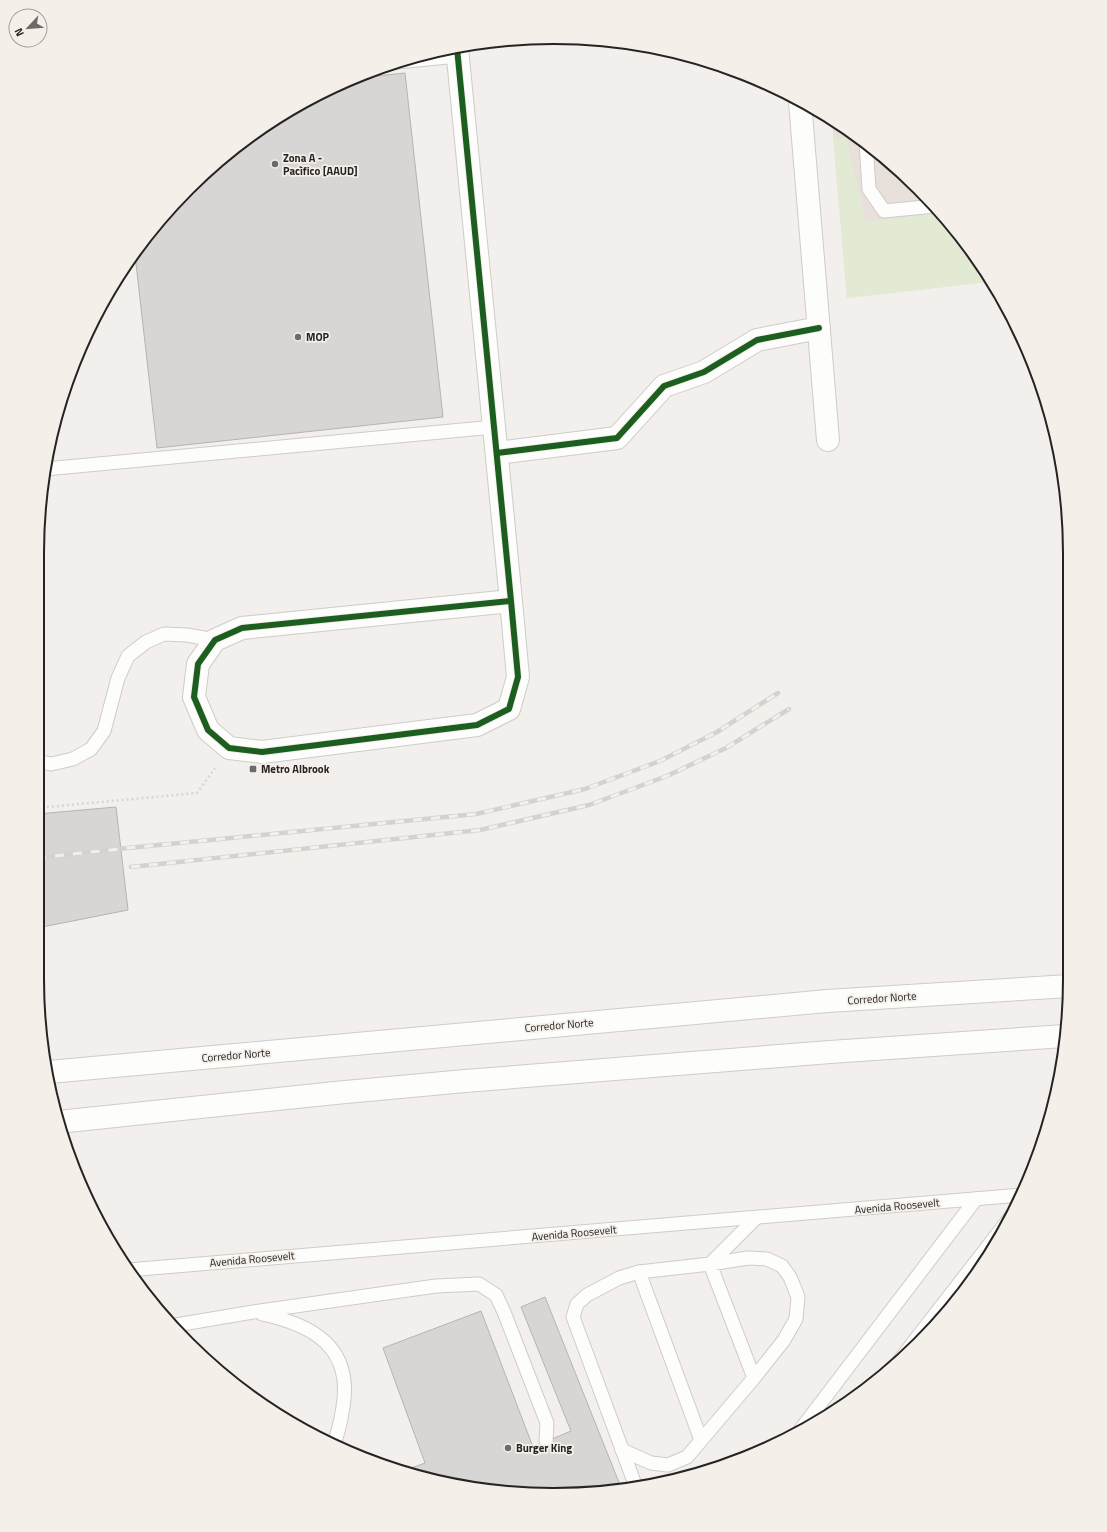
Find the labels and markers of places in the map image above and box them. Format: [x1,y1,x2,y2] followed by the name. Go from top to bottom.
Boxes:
[283,150,358,179] place label: Zona A - Pacìfico [AAUD]
[270,159,280,169] marker: Zona A - Pacìfico [AAUD]
[306,329,330,345] place label: MOP
[293,332,303,342] marker: MOP
[261,761,330,777] place label: Metro Albrook
[248,764,258,774] marker: Metro Albrook
[516,1440,572,1456] place label: Burger King
[503,1443,513,1453] marker: Burger King

